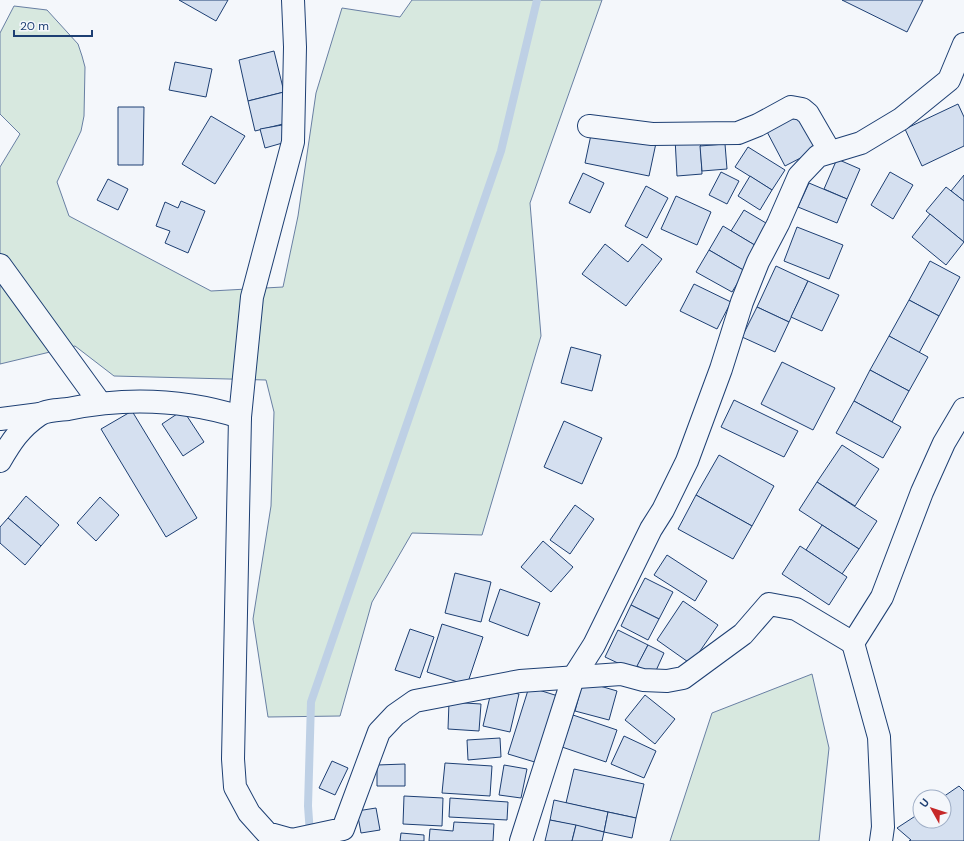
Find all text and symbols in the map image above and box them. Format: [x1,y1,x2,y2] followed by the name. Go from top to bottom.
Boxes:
[14,12,92,38] scale bar
[20,18,49,34] text: 20 m
[912,789,952,829] north arrow
[916,795,932,810] text: U

